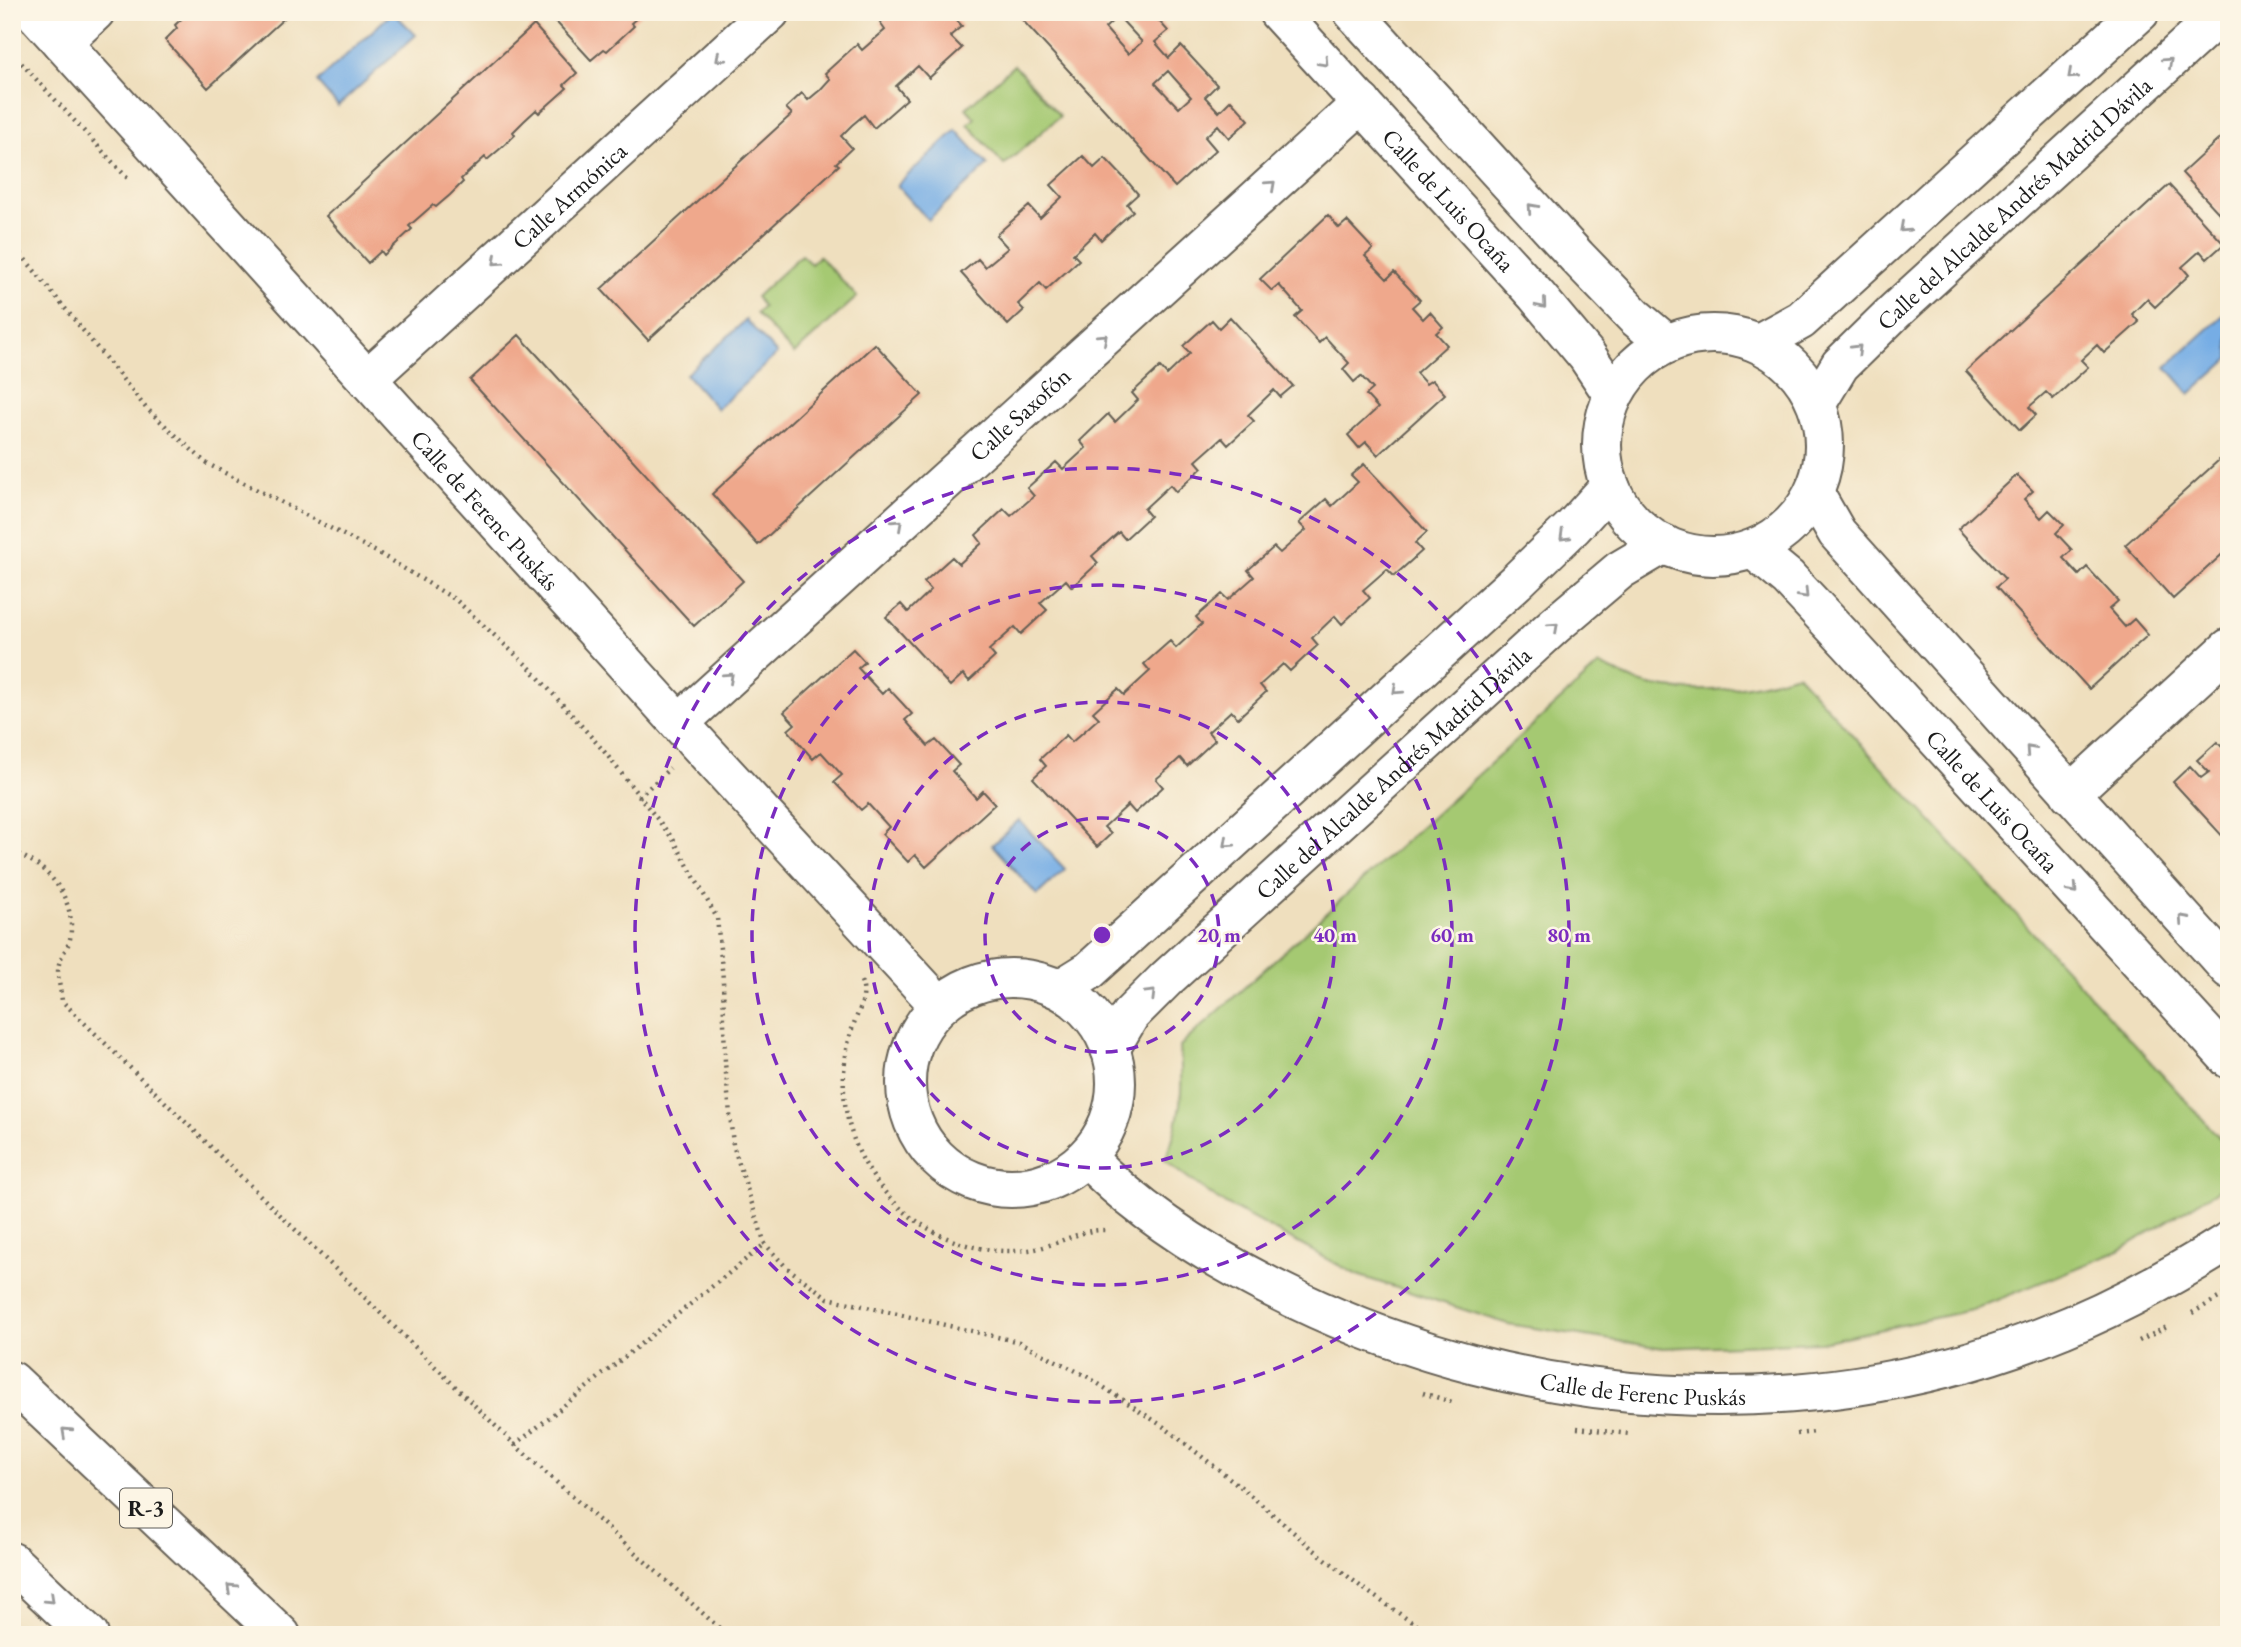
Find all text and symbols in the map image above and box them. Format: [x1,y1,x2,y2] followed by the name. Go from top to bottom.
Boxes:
[715,50,728,63] one-way arrow
[1316,54,1328,67] one-way arrow
[2160,58,2173,70] one-way arrow
[2067,66,2080,79] one-way arrow
[1869,69,2158,336] street label: Calle del Alcalde Andrés Madrid Dávila
[1376,121,1523,278] street label: Calle de Luis Ocaña
[505,135,633,256] street label: Calle Armónica
[1263,181,1276,194] one-way arrow
[1528,203,1540,216] one-way arrow
[1899,220,1912,232] one-way arrow
[492,253,505,265] one-way arrow
[1534,296,1547,308] one-way arrow
[1095,334,1108,346] one-way arrow
[1848,344,1861,357] one-way arrow
[962,360,1077,468] street label: Calle Saxofón
[405,423,566,597] street label: Calle de Ferenc Puskás
[890,520,903,532] one-way arrow
[1559,527,1572,540] one-way arrow
[1795,586,1808,599] one-way arrow
[1546,623,1559,635] one-way arrow
[1248,639,1537,906] street label: Calle del Alcalde Andrés Madrid Dávila
[721,673,734,685] one-way arrow
[1392,682,1405,695] one-way arrow
[1920,722,2067,879] street label: Calle de Luis Ocaña
[2026,745,2038,758] one-way arrow
[1224,835,1237,847] one-way arrow
[2065,881,2077,894] one-way arrow
[2179,914,2191,927] one-way arrow
[1197,921,1241,948] text: 20 m
[1313,921,1357,948] text: 40 m
[1430,921,1474,948] text: 60 m
[1547,921,1591,948] text: 80 m
[1090,923,1114,947] centre of rings
[1142,990,1155,1003] one-way arrow
[1537,1364,1746,1412] street label: Calle de Ferenc Puskás
[61,1427,74,1440] one-way arrow
[120,1488,172,1527] road number: R-3
[226,1583,239,1596] one-way arrow
[42,1591,55,1603] one-way arrow

